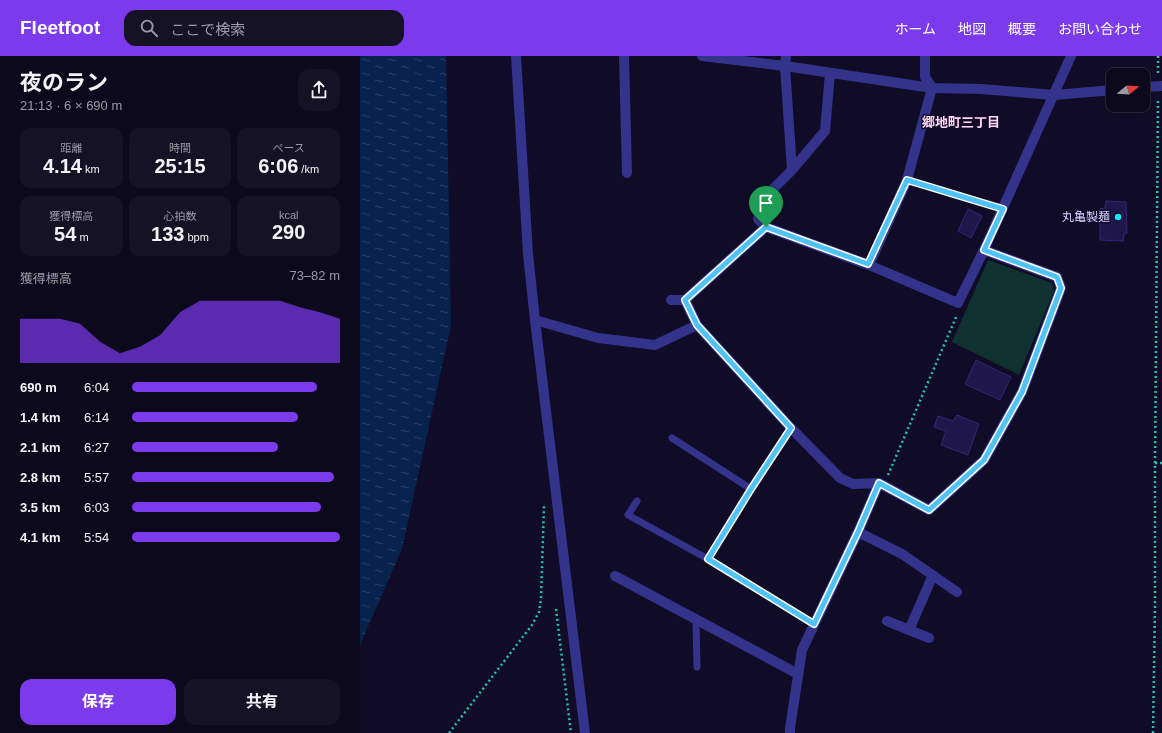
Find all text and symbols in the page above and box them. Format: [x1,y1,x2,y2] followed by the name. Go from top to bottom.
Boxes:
[124,10,404,46] search box
[20,17,100,38] text: Fleetfoot
[138,17,160,39] icon: search
[170,21,245,38] text: ここで検索
[894,21,936,37] text: ホーム
[958,21,986,37] text: 地図
[1008,21,1036,37] text: 概要
[1058,21,1142,37] text: お問い合わせ
[1106,68,1150,112] north arrow
[1106,68,1150,112] map controls
[298,69,340,111] button: share
[20,70,108,95] text: 夜のラン
[20,98,122,113] text: 21:13 · 6 × 690 m
[922,115,1000,130] district label: 郷地町三丁目
[60,142,82,154] text: 距離
[169,142,191,154] text: 時間
[272,142,305,154] text: ペース
[43,155,82,177] text: 4.14
[154,155,206,177] text: 25:15
[258,155,298,177] text: 6:06
[82,163,100,175] text: km
[298,163,319,175] text: /km
[749,186,783,227] pin
[755,192,777,214] icon: arrive
[279,209,298,221] text: kcal
[49,210,93,222] text: 獲得標高
[163,210,196,222] text: 心拍数
[1062,210,1110,224] place label: 丸亀製麺
[1113,212,1123,222] marker: 丸亀製麺
[272,221,305,243] text: 290
[54,223,76,245] text: 54
[151,223,184,245] text: 133
[76,231,89,243] text: m
[184,231,209,243] text: bpm
[289,268,340,283] text: 73–82 m
[20,271,72,286] text: 獲得標高
[20,380,57,395] text: 690 m
[84,380,109,395] text: 6:04
[20,410,60,425] text: 1.4 km
[84,410,109,425] text: 6:14
[20,440,60,455] text: 2.1 km
[84,440,109,455] text: 6:27
[20,470,60,485] text: 2.8 km
[84,470,109,485] text: 5:57
[20,500,60,515] text: 3.5 km
[84,500,109,515] text: 6:03
[20,530,60,545] text: 4.1 km
[84,530,109,545] text: 5:54
[20,679,176,725] button: 保存
[184,679,340,725] button: 共有

